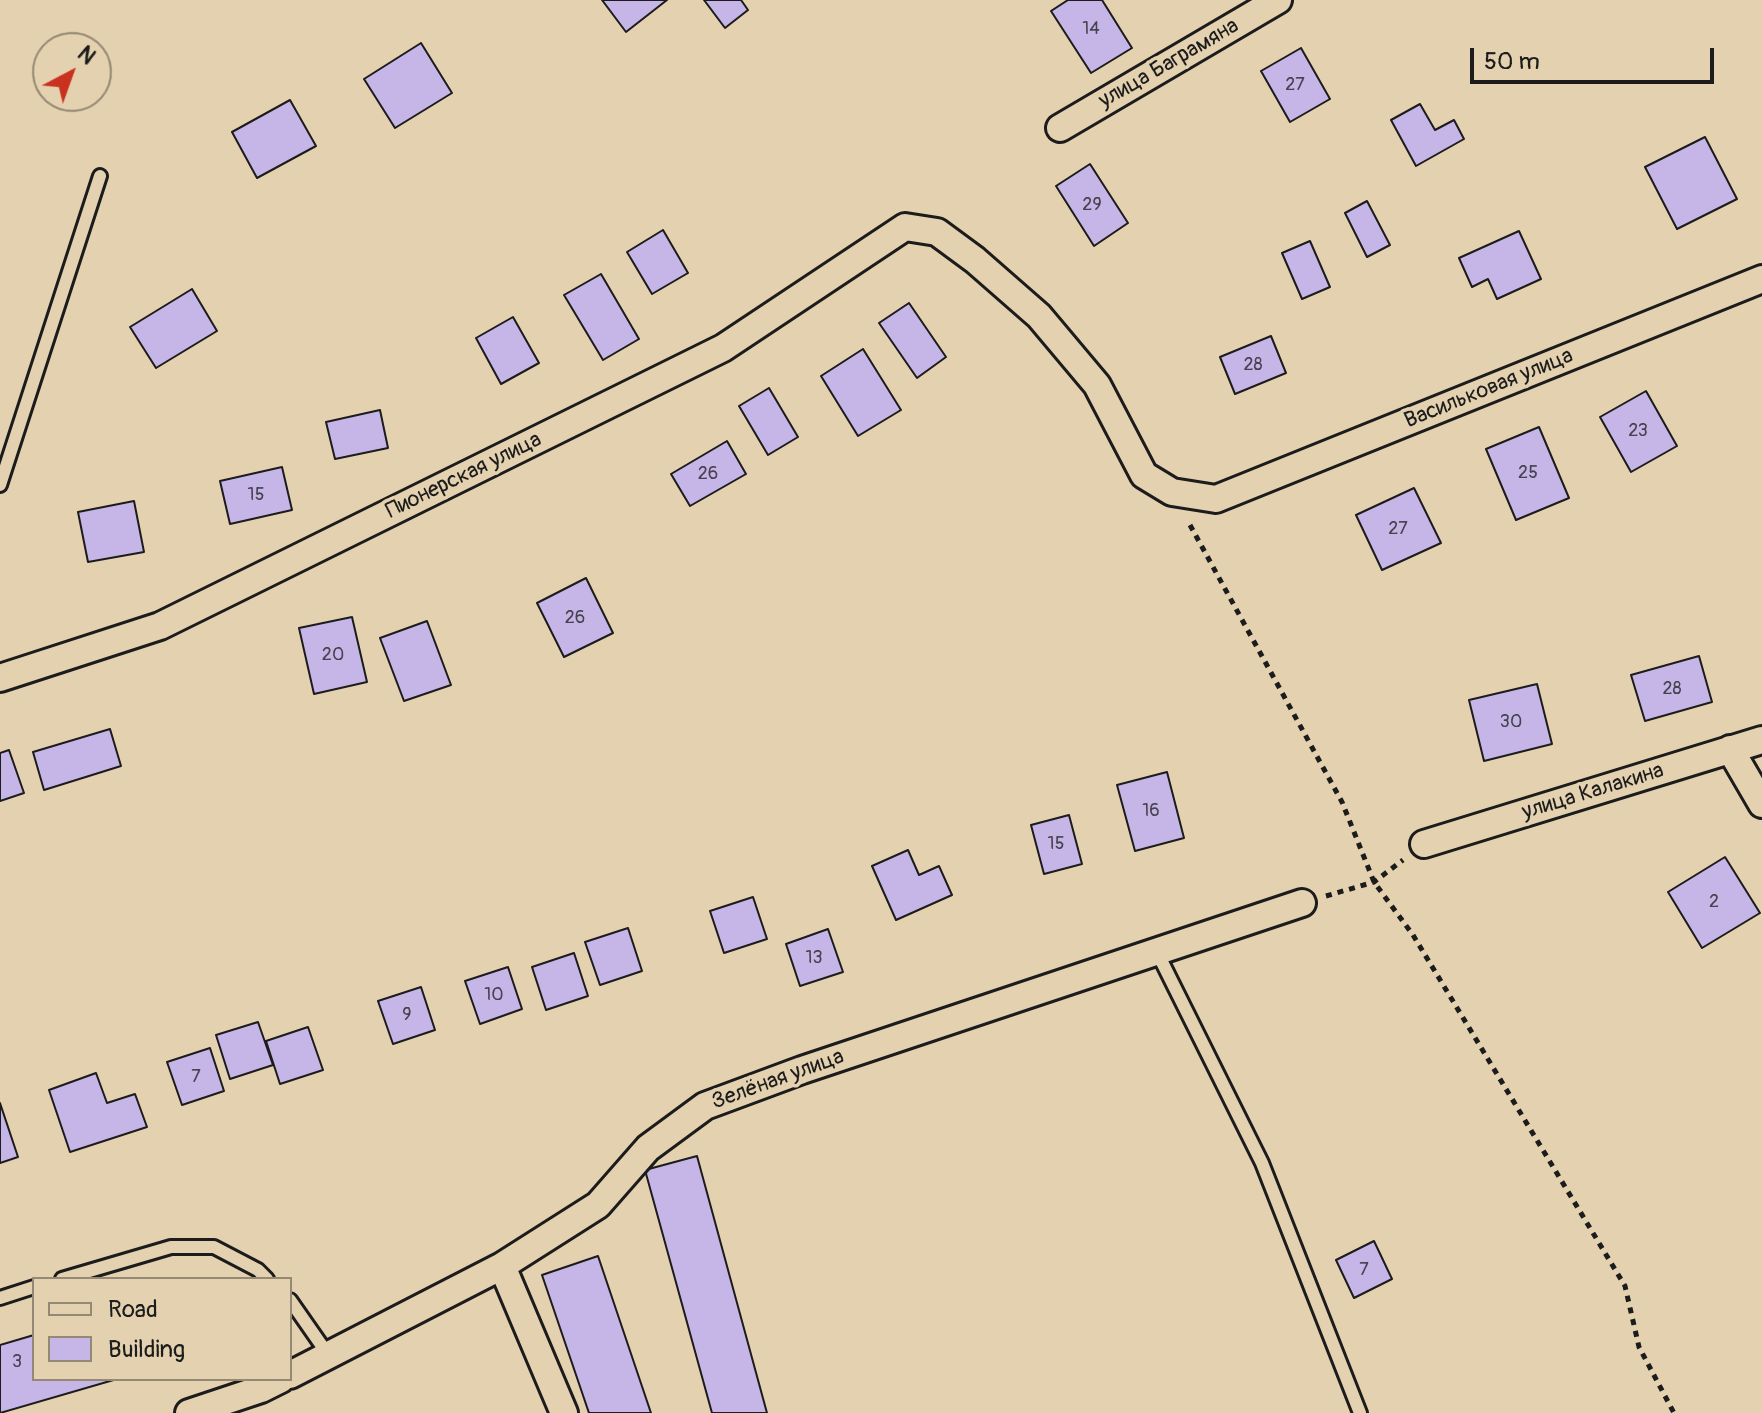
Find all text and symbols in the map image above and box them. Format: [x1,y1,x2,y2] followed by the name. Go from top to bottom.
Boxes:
[1094,13,1244,115] street label: улица Баграмяна
[1082,18,1100,40] house number: 14
[32,32,112,112] north arrow
[1474,32,1718,82] scale bar
[72,40,101,71] text: N
[1484,47,1540,76] text: 50 m
[1285,74,1305,96] house number: 27
[1082,194,1102,216] house number: 29
[1401,343,1577,435] street label: Васильковая улица
[1243,354,1263,376] house number: 28
[1628,420,1648,442] house number: 23
[382,427,546,525] street label: Пионерская улица
[1518,462,1538,484] house number: 25
[698,463,718,485] house number: 26
[248,484,264,506] house number: 15
[1388,518,1408,540] house number: 27
[565,607,585,629] house number: 26
[322,644,344,666] house number: 20
[1662,678,1682,700] house number: 28
[1500,711,1522,733] house number: 30
[1519,758,1667,826] street label: улица Калакина
[1142,800,1160,822] house number: 16
[1048,833,1064,855] house number: 15
[1709,891,1719,913] house number: 2
[805,947,823,969] house number: 13
[484,984,504,1006] house number: 10
[402,1004,412,1026] house number: 9
[708,1044,848,1116] street label: Зелёная улица
[191,1066,201,1088] house number: 7
[1359,1259,1369,1281] house number: 7
[32,1277,292,1381] legend
[108,1295,158,1324] text: Road
[108,1335,185,1364] text: Building
[12,1351,22,1373] house number: 3

